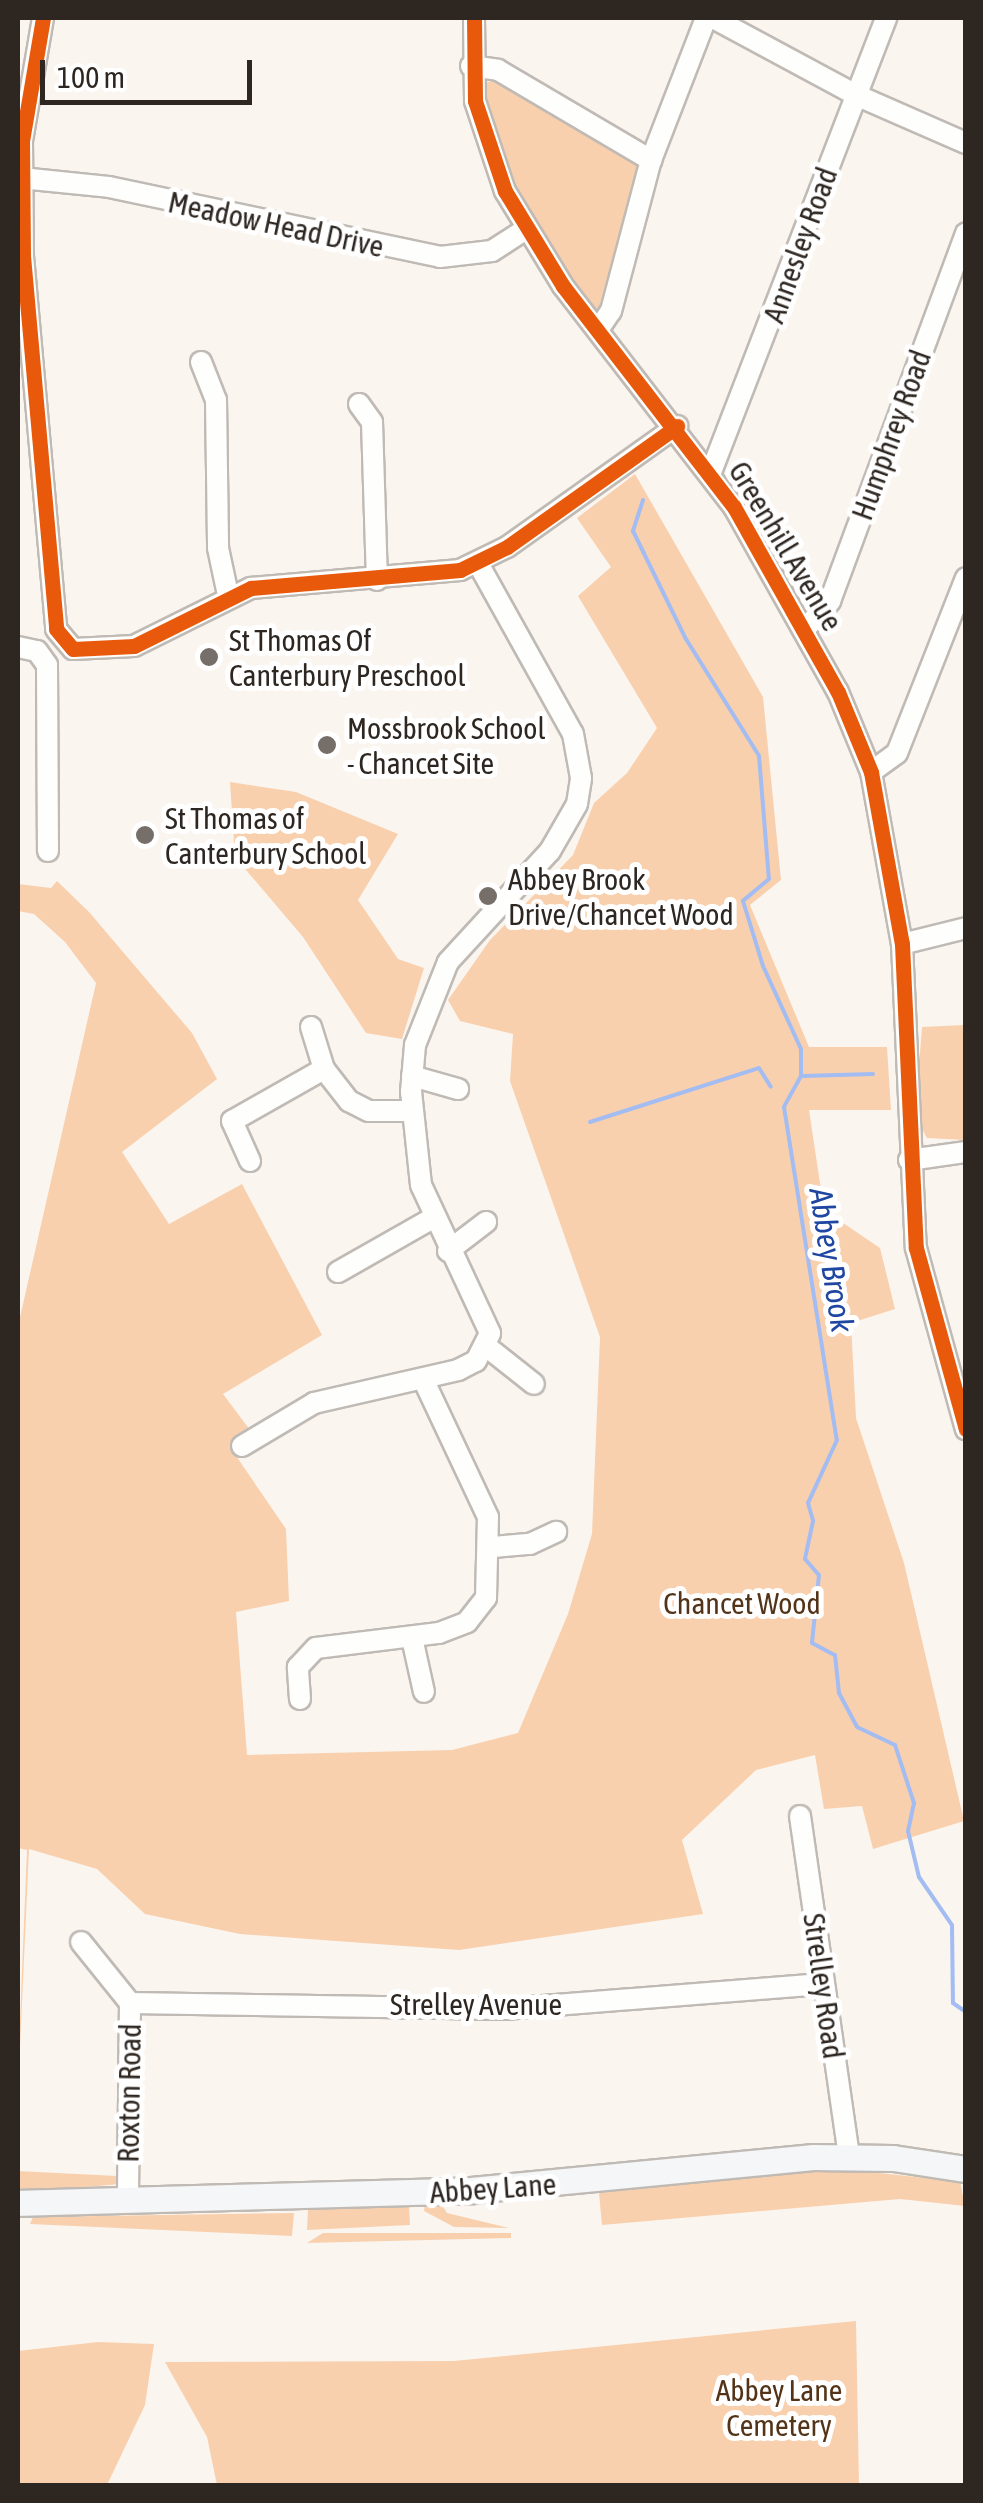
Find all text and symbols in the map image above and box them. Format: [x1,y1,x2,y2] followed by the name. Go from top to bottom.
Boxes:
[45,40,258,102] scale bar
[57,60,125,94] text: 100 m
[755,162,845,328] street label: Annesley Road
[165,184,387,264] street label: Meadow Head Drive
[844,345,938,525] street label: Humphrey Road
[721,455,851,637] street label: Greenhill Avenue
[229,622,465,692] place label: St Thomas Of Canterbury Preschool
[198,646,220,668] marker: St Thomas Of Canterbury Preschool
[347,710,545,780] place label: Mossbrook School - Chancet Site
[316,734,338,756] marker: Mossbrook School - Chancet Site
[165,800,366,870] place label: St Thomas of Canterbury School
[134,824,156,846] marker: St Thomas of Canterbury School
[508,861,734,932] place label: Abbey Brook Drive/Chancet Wood
[477,885,499,907] marker: Abbey Brook Drive/Chancet Wood
[801,1185,861,1335] water label: Abbey Brook
[663,1585,821,1621] park label: Chancet Wood
[796,1911,852,2061] street label: Strelley Road
[390,1986,562,2022] street label: Strelley Avenue
[110,2023,148,2163] street label: Roxton Road
[429,2166,557,2210] street label: Abbey Lane
[716,2372,842,2442] park label: Abbey Lane Cemetery

